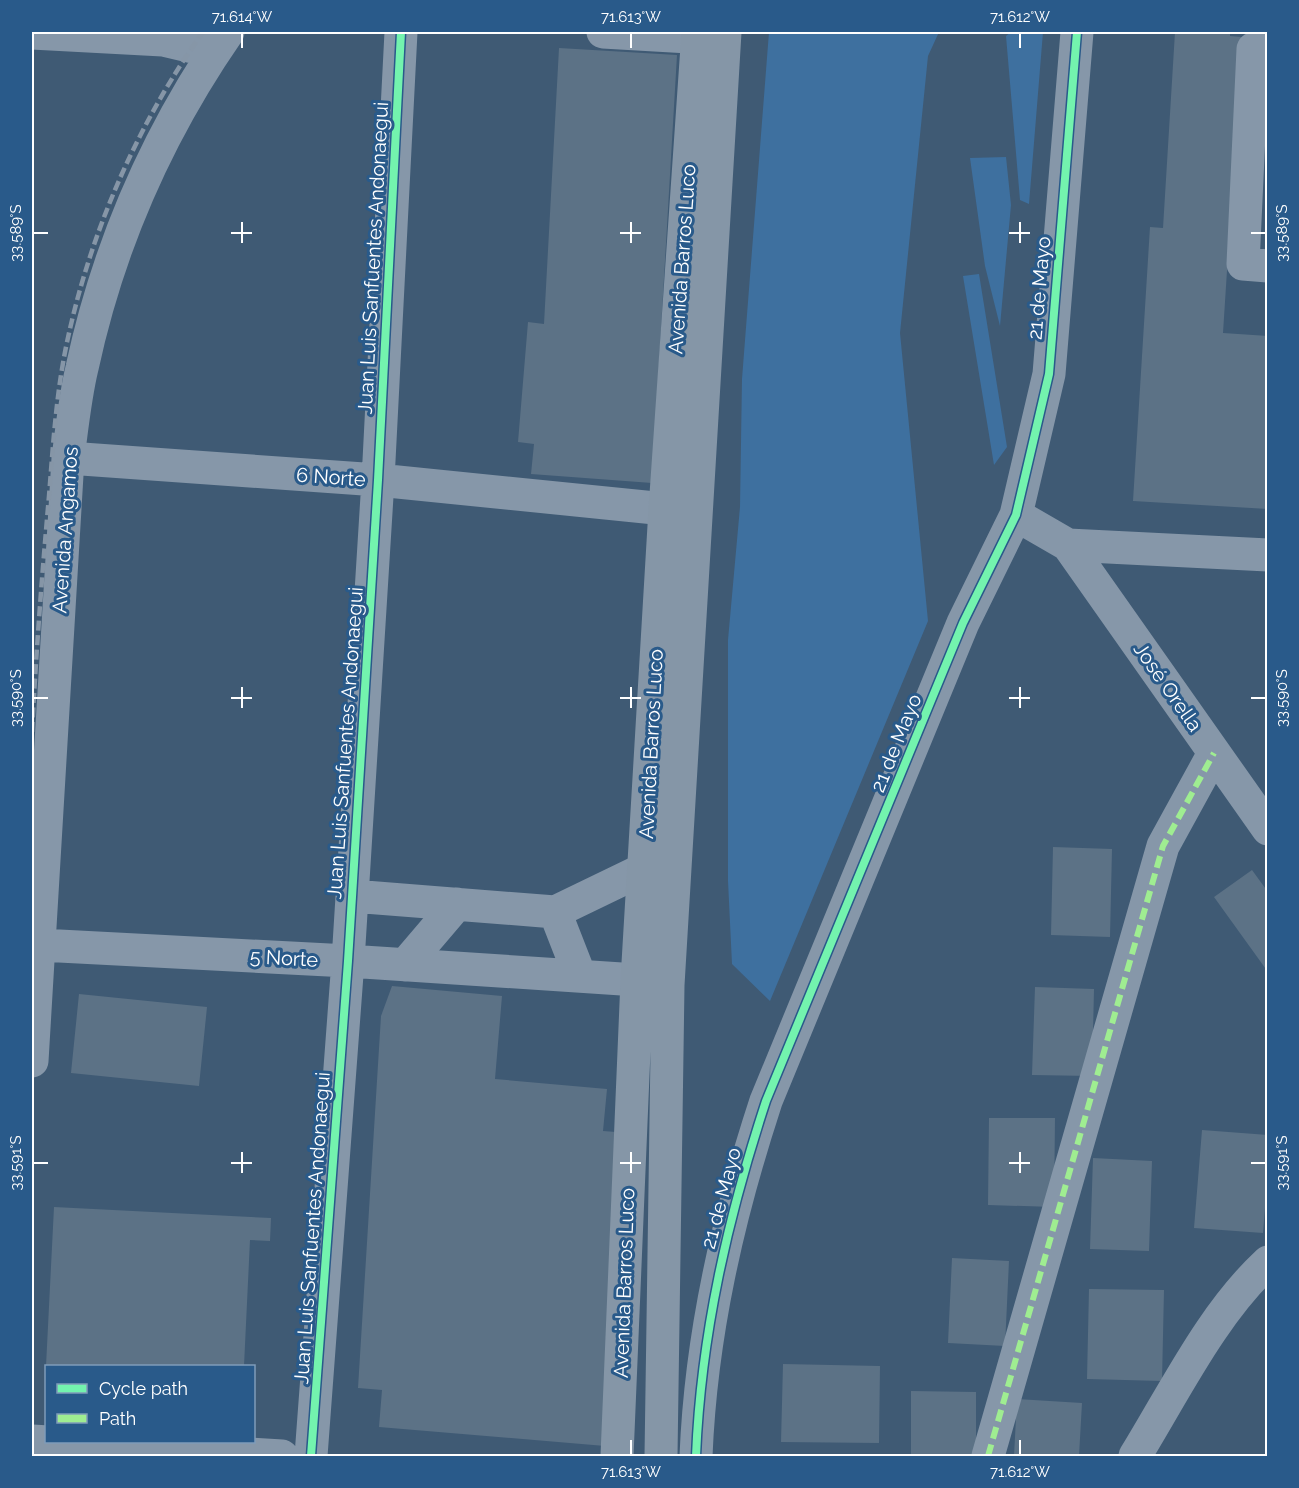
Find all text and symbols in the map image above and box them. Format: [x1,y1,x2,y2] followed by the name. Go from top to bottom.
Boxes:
[212,8,273,26] text: 71.614°W
[601,8,661,26] text: 71.613°W
[990,8,1050,26] text: 71.612°W
[353,101,393,415] street label: Juan Luis Sanfuentes Andonaegui
[663,163,701,355] street label: Avenida Barros Luco
[7,204,25,262] text: 33.589°S
[1273,204,1291,262] text: 33.589°S
[1023,235,1055,341] street label: 21 de Mayo
[47,446,83,614] street label: Avenida Angamos
[295,463,367,491] street label: 6 Norte
[322,586,368,900] street label: Juan Luis Sanfuentes Andonaegui
[1129,638,1207,736] street label: José Orella
[634,648,668,840] street label: Avenida Barros Luco
[7,669,25,727] text: 33.590°S
[1273,669,1291,727] text: 33.590°S
[865,690,927,796] street label: 21 de Mayo
[249,944,319,972] street label: 5 Norte
[289,1071,335,1385] street label: Juan Luis Sanfuentes Andonaegui
[7,1135,25,1191] text: 33.591°S
[1273,1135,1291,1191] text: 33.591°S
[696,1145,746,1251] street label: 21 de Mayo
[609,1187,639,1378] street label: Avenida Barros Luco
[45,1365,255,1443] legend
[99,1378,188,1399] text: Cycle path
[99,1408,136,1429] text: Path
[601,1463,661,1481] text: 71.613°W
[990,1463,1050,1481] text: 71.612°W

